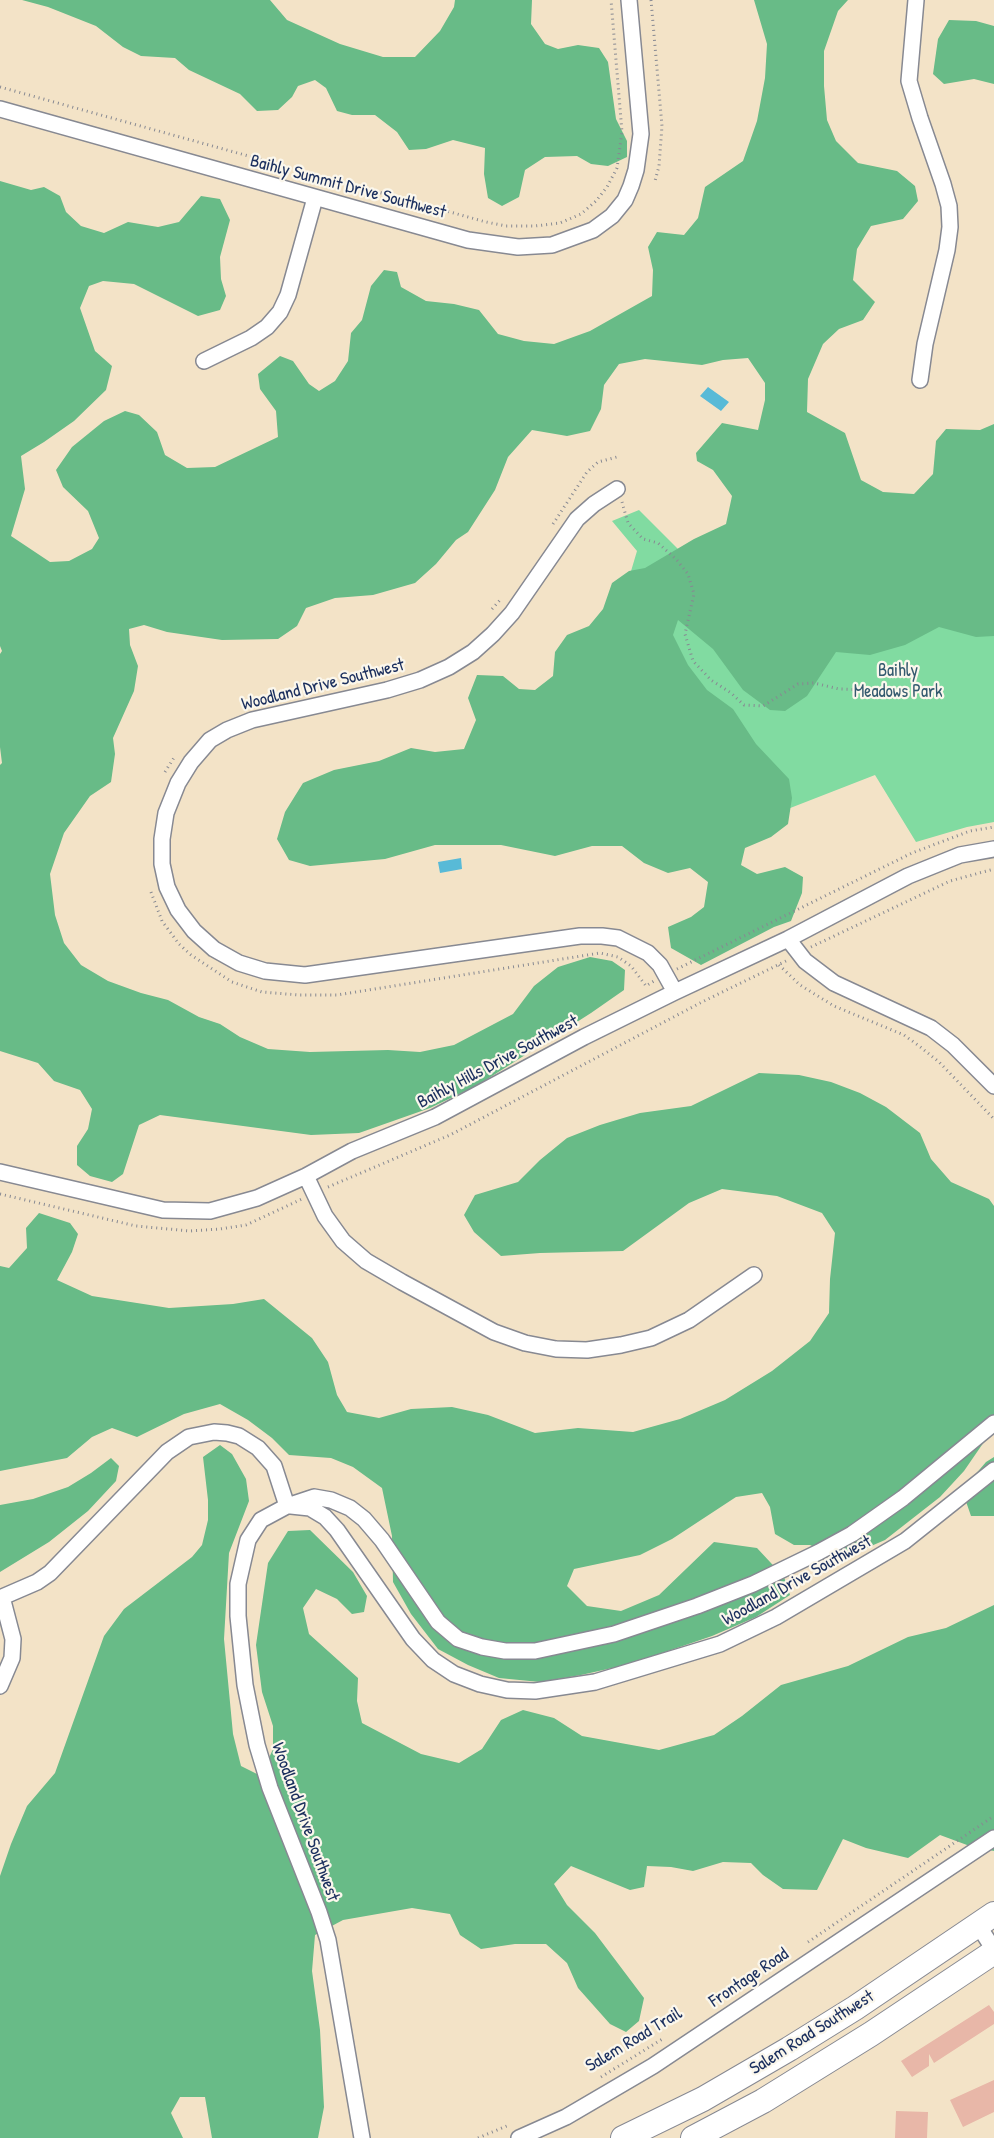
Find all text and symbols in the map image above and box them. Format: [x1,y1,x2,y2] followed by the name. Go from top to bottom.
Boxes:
[248,150,448,224] street label: Baihly Summit Drive Southwest
[239,654,407,716] street label: Woodland Drive Southwest
[854,660,942,702] park label: Baihly Meadows Park
[414,1011,582,1113] street label: Baihly Hills Drive Southwest
[719,1531,875,1631] street label: Woodland Drive Southwest
[266,1740,344,1904] street label: Woodland Drive Southwest
[705,1944,793,2012] street label: Frontage Road
[746,1986,878,2080] street label: Salem Road Southwest
[582,2003,686,2077] street label: Salem Road Trail

